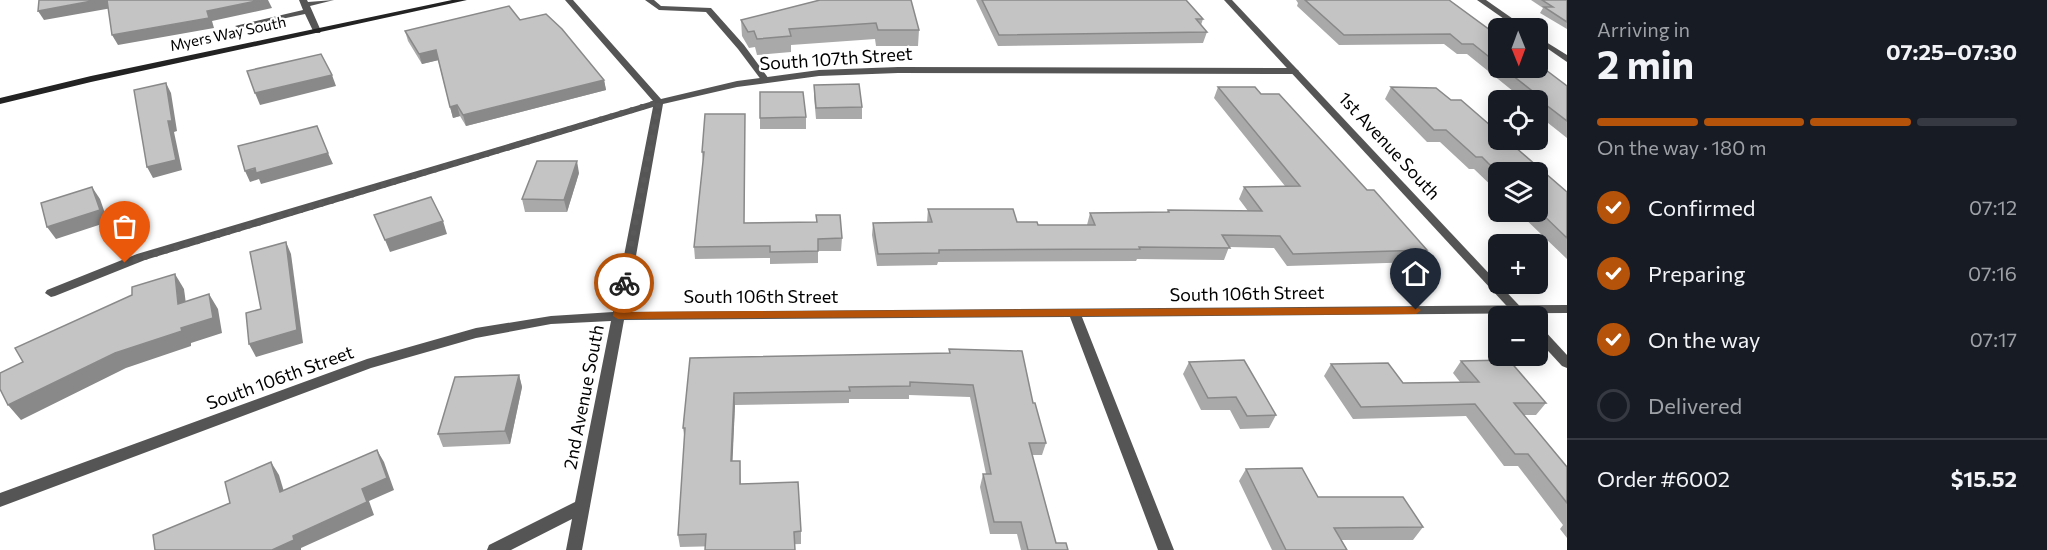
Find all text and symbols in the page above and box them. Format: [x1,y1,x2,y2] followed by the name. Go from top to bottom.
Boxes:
[168,12,288,54] street label: Myers Way South
[1597,17,1690,41] text: Arriving in
[1488,18,1548,78] north arrow
[1488,18,1548,366] map controls
[1886,38,2017,65] text: 07:25–07:30
[1597,39,1694,87] text: 2 min
[759,42,913,74] street label: South 107th Street
[1334,87,1445,204] street label: 1st Avenue South
[1488,90,1548,150] button: locate
[1597,135,1766,159] text: On the way · 180 m
[1488,162,1548,222] button: layers
[1597,191,1630,224] icon: check
[1648,194,1755,221] text: Confirmed
[1969,195,2017,219] text: 07:12
[99,201,150,263] pin
[108,210,141,243] icon: bag
[1488,234,1548,294] button: +
[1390,248,1441,310] pin
[594,253,654,313] courier
[1399,257,1432,290] icon: home
[1597,257,1630,290] icon: check
[1648,260,1745,287] text: Preparing
[1968,261,2017,285] text: 07:16
[608,267,641,300] icon: bike
[1169,281,1325,305] street label: South 106th Street
[684,285,838,307] street label: South 106th Street
[1488,306,1548,366] button: −
[558,323,608,471] street label: 2nd Avenue South
[1597,323,1630,356] icon: check
[1648,326,1760,353] text: On the way
[1970,327,2017,351] text: 07:17
[203,340,356,414] street label: South 106th Street
[1648,392,1742,419] text: Delivered
[1597,465,1730,492] text: Order #6002
[1951,465,2017,492] text: $15.52

